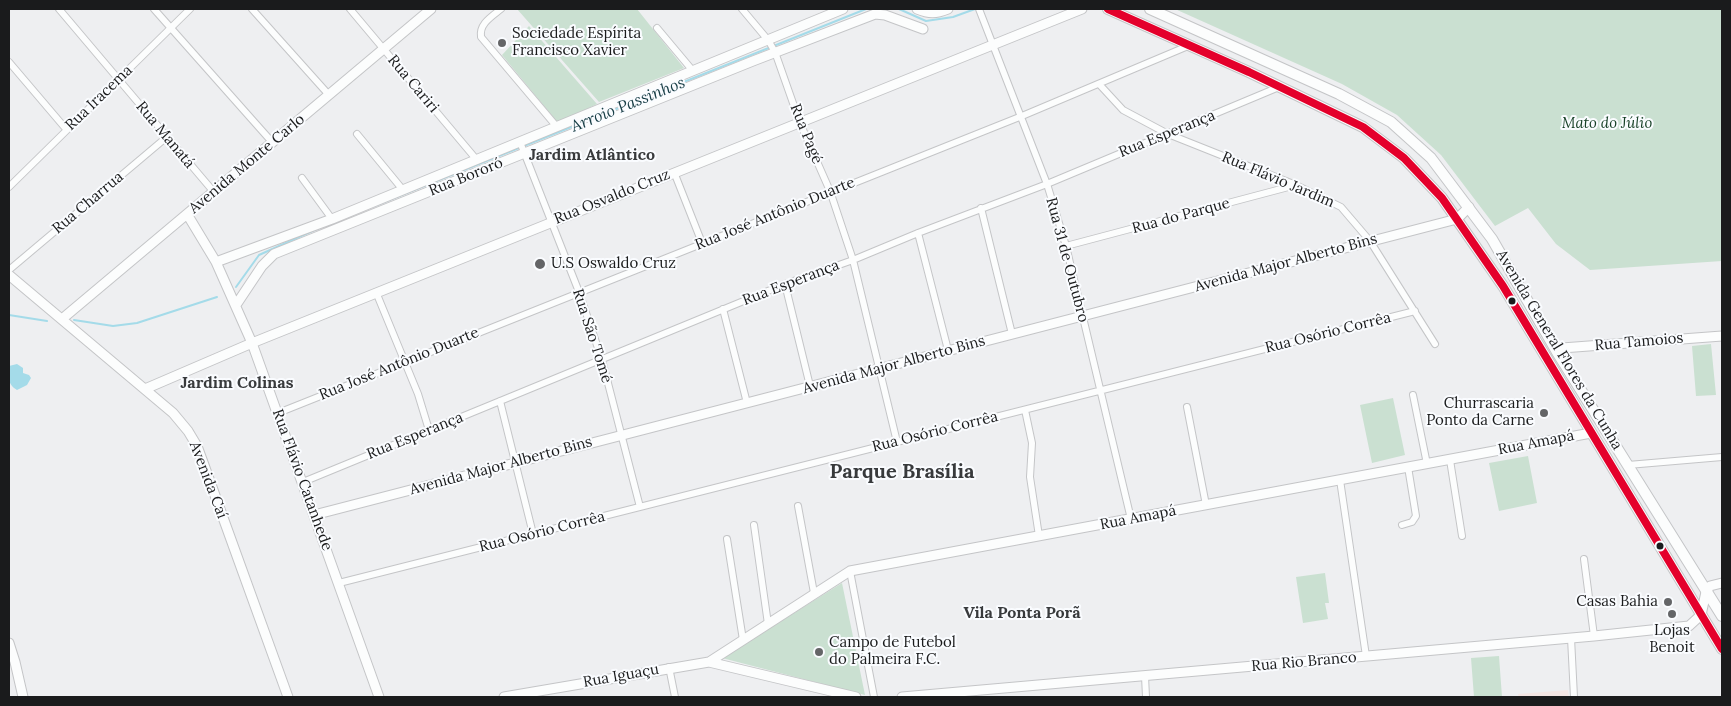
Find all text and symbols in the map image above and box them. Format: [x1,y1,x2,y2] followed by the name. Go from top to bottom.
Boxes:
[512,25,641,60] place label: Sociedade Espírita Francisco Xavier
[496,37,508,49] marker: Sociedade Espírita Francisco Xavier
[384,52,442,116] street label: Rua Cariri
[62,62,136,134] street label: Rua Iracema
[568,73,688,137] water label: Arroio Passinhos
[132,98,198,172] street label: Rua Manatá
[786,101,826,167] street label: Rua Pagé
[1116,106,1218,162] street label: Rua Esperança
[185,110,309,218] street label: Avenida Monte Carlo
[1562,115,1652,133] park label: Mato do Júlio
[529,145,655,165] district label: Jardim Atlântico
[1219,148,1337,212] street label: Rua Flávio Jardim
[426,154,506,200] street label: Rua Bororó
[551,166,673,228] street label: Rua Osvaldo Cruz
[49,168,127,238] street label: Rua Charrua
[692,174,858,254] street label: Rua José Antônio Duarte
[1130,194,1232,238] street label: Rua do Parque
[1042,196,1092,324] street label: Rua 31 de Outubro
[1193,230,1379,296] street label: Avenida Major Alberto Bins
[1492,247,1626,453] street label: Avenida General Flores da Cunha
[551,255,676,273] place label: U.S Oswaldo Cruz
[740,256,842,310] street label: Rua Esperança
[533,257,547,271] marker: U.S Oswaldo Cruz
[568,287,616,385] street label: Rua São Tomé
[1507,296,1517,306] unlabelled marker
[1263,309,1393,357] street label: Rua Osório Corrêa
[316,324,482,404] street label: Rua José Antônio Duarte
[1594,329,1684,355] street label: Rua Tamoios
[801,332,987,398] street label: Avenida Major Alberto Bins
[181,373,293,393] district label: Jardim Colinas
[1426,395,1534,430] place label: Churrascaria Ponto da Carne
[268,407,336,553] street label: Rua Flávio Catanhede
[1538,407,1550,419] marker: Churrascaria Ponto da Carne
[364,408,466,464] street label: Rua Esperança
[870,408,1000,456] street label: Rua Osório Corrêa
[1496,427,1576,459] street label: Rua Amapá
[408,433,594,499] street label: Avenida Major Alberto Bins
[185,439,231,521] street label: Avenida Caí
[830,460,974,484] district label: Parque Brasília
[1098,502,1178,534] street label: Rua Amapá
[477,508,607,556] street label: Rua Osório Corrêa
[1655,541,1665,551] unlabelled marker
[1576,593,1658,611] place label: Casas Bahia
[1662,596,1674,608] marker: Casas Bahia
[963,603,1081,623] district label: Vila Ponta Porã
[1666,608,1678,620] marker: Lojas Benoit
[1649,622,1695,657] place label: Lojas Benoit
[829,634,956,669] place label: Campo de Futebol do Palmeira F.C.
[813,646,825,658] marker: Campo de Futebol do Palmeira F.C.
[1251,648,1357,676] street label: Rua Rio Branco
[582,660,660,692] street label: Rua Iguaçu

